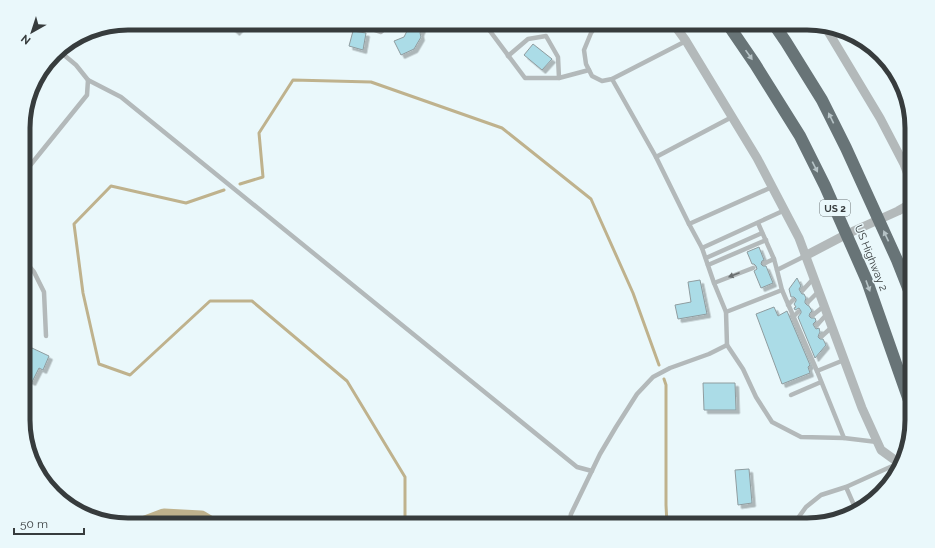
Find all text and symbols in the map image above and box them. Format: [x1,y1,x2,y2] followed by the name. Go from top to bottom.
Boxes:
[12,12,52,52] north arrow
[19,32,33,47] text: N
[745,50,753,60] one-way arrow
[828,112,834,124] one-way arrow
[812,161,819,173] one-way arrow
[820,200,850,216] road number: US 2
[852,223,890,293] street label: US Highway 2
[883,230,889,242] one-way arrow
[727,273,739,279] one-way arrow
[866,280,872,292] one-way arrow
[14,510,84,536] scale bar
[20,517,48,531] text: 50 m

